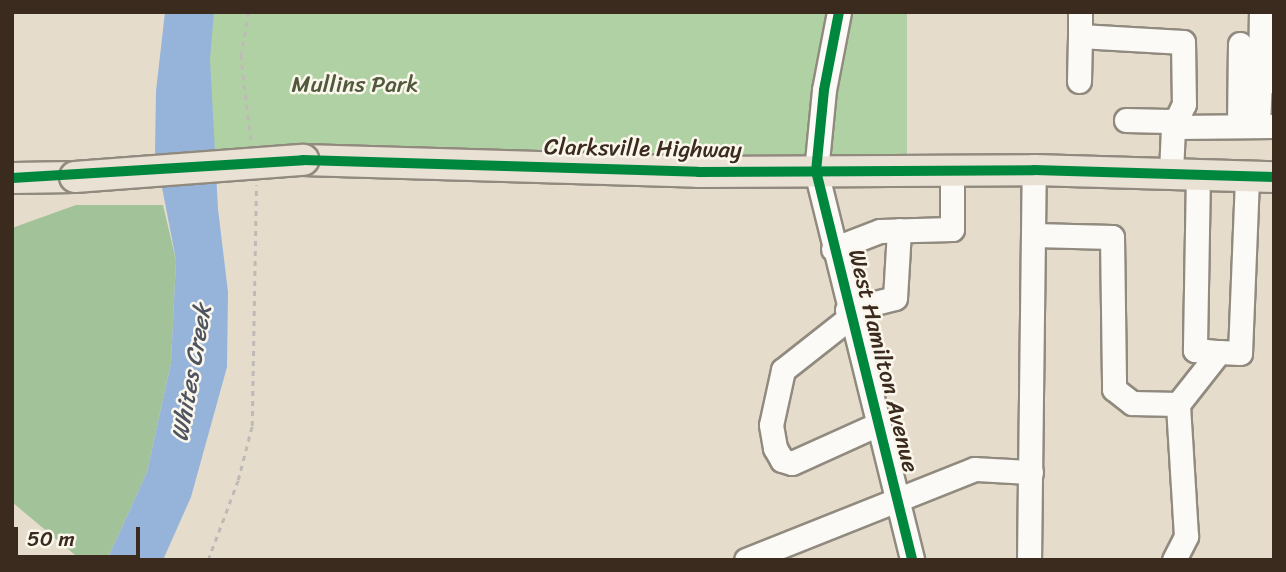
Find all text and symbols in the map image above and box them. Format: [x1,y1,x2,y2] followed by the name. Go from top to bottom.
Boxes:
[292,71,418,99] park label: Mullins Park
[544,133,742,165] street label: Clarksville Highway
[842,248,924,474] street label: West Hamilton Avenue
[166,302,218,444] water label: Whites Creek
[18,512,144,556] scale bar
[27,520,75,558] text: 50 m

